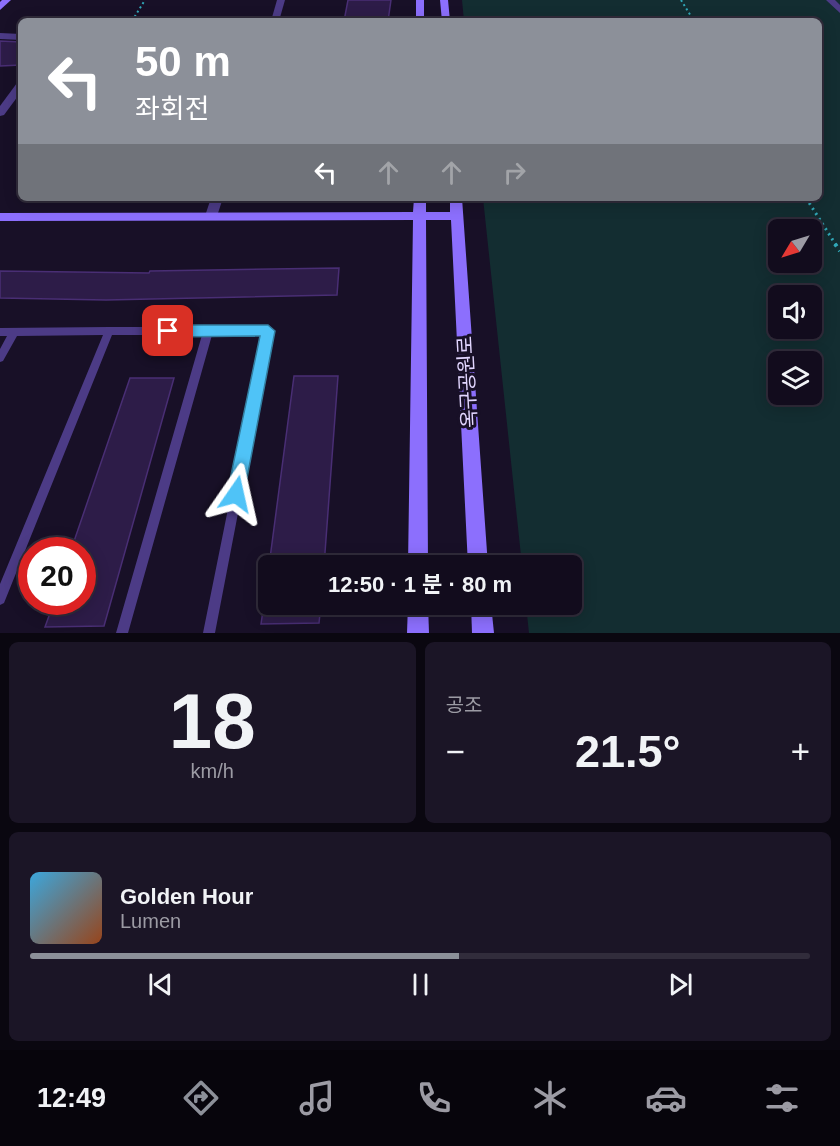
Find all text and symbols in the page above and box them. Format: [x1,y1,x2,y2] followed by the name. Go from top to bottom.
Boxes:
[135,38,231,85] text: 50 m
[36,42,114,120] icon: left
[135,94,210,124] text: 좌회전
[309,156,342,189] icon: left
[372,156,405,189] icon: ahead
[435,156,468,189] icon: ahead
[498,156,531,189] icon: right
[768,219,822,273] north arrow
[768,219,822,405] map controls
[768,285,822,339] button: sound
[142,305,193,356] pin
[151,314,184,347] icon: arrive
[454,335,480,429] street label: 옥구공원로
[768,351,822,405] button: layers
[204,462,268,526] position arrow
[18,537,96,615] speed limit sign: 20
[328,572,512,597] text: 12:50 · 1 분 · 80 m
[169,677,256,765] text: 18
[446,694,482,716] text: 공조
[575,726,681,777] text: 21.5°
[446,733,465,770] text: −
[791,733,810,770] text: +
[191,760,234,782] text: km/h
[120,884,253,909] text: Golden Hour
[120,910,181,932] text: Lumen
[144,968,177,1001] icon: previous
[404,968,437,1001] icon: pause
[664,968,697,1001] icon: next
[180,1077,222,1119] icon: directions
[296,1077,338,1119] icon: music
[413,1077,455,1119] icon: phone
[529,1077,571,1119] icon: climate
[645,1077,687,1119] icon: car
[761,1077,803,1119] icon: filters
[37,1083,106,1113] text: 12:49

